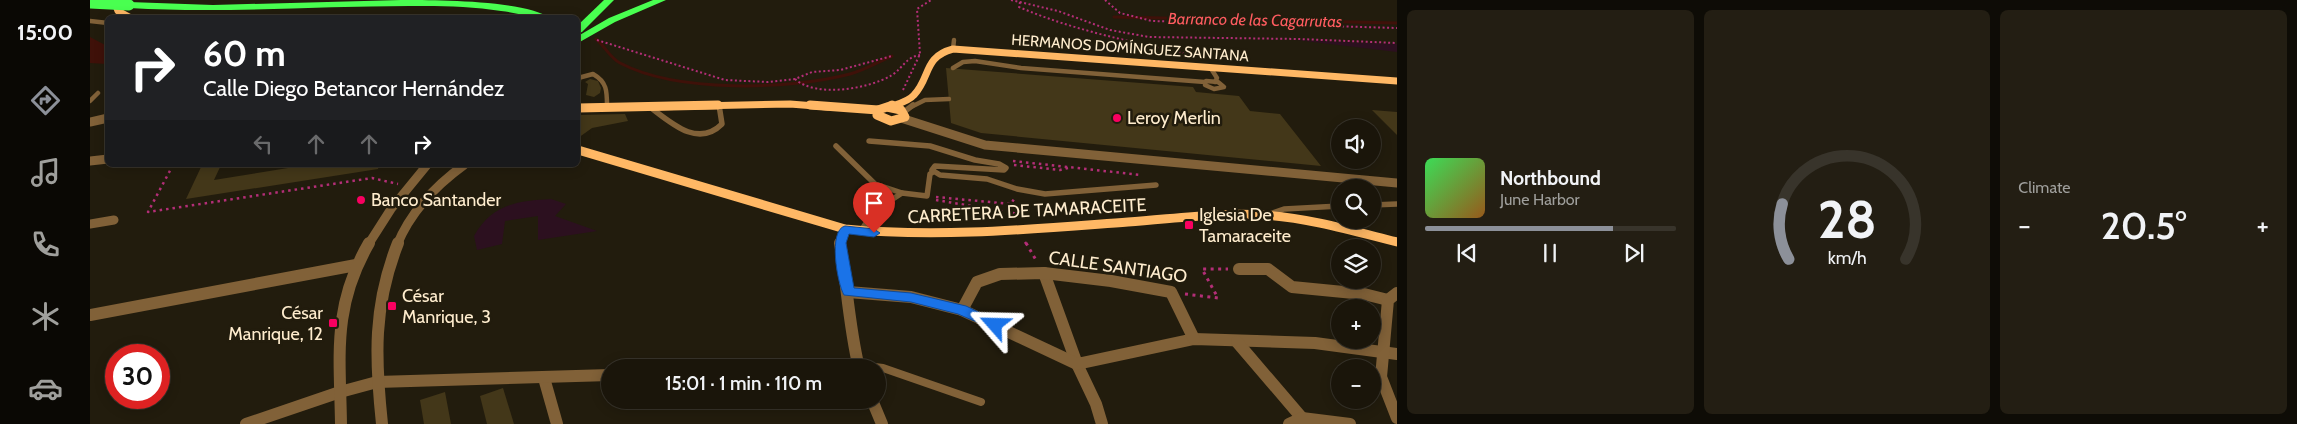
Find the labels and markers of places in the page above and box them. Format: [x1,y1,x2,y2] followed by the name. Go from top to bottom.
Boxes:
[1127,107,1221,129] place label: Leroy Merlin
[1111,112,1123,124] marker: Leroy Merlin
[853,182,895,233] pin
[371,189,501,211] place label: Banco Santander
[355,194,367,206] marker: Banco Santander
[1199,204,1291,247] place label: Iglesia De Tamaraceite
[1183,219,1195,231] marker: Iglesia De Tamaraceite
[402,285,491,328] place label: César Manrique, 3
[386,300,398,312] marker: César Manrique, 3
[228,302,323,345] place label: César Manrique, 12
[327,317,339,329] marker: César Manrique, 12

